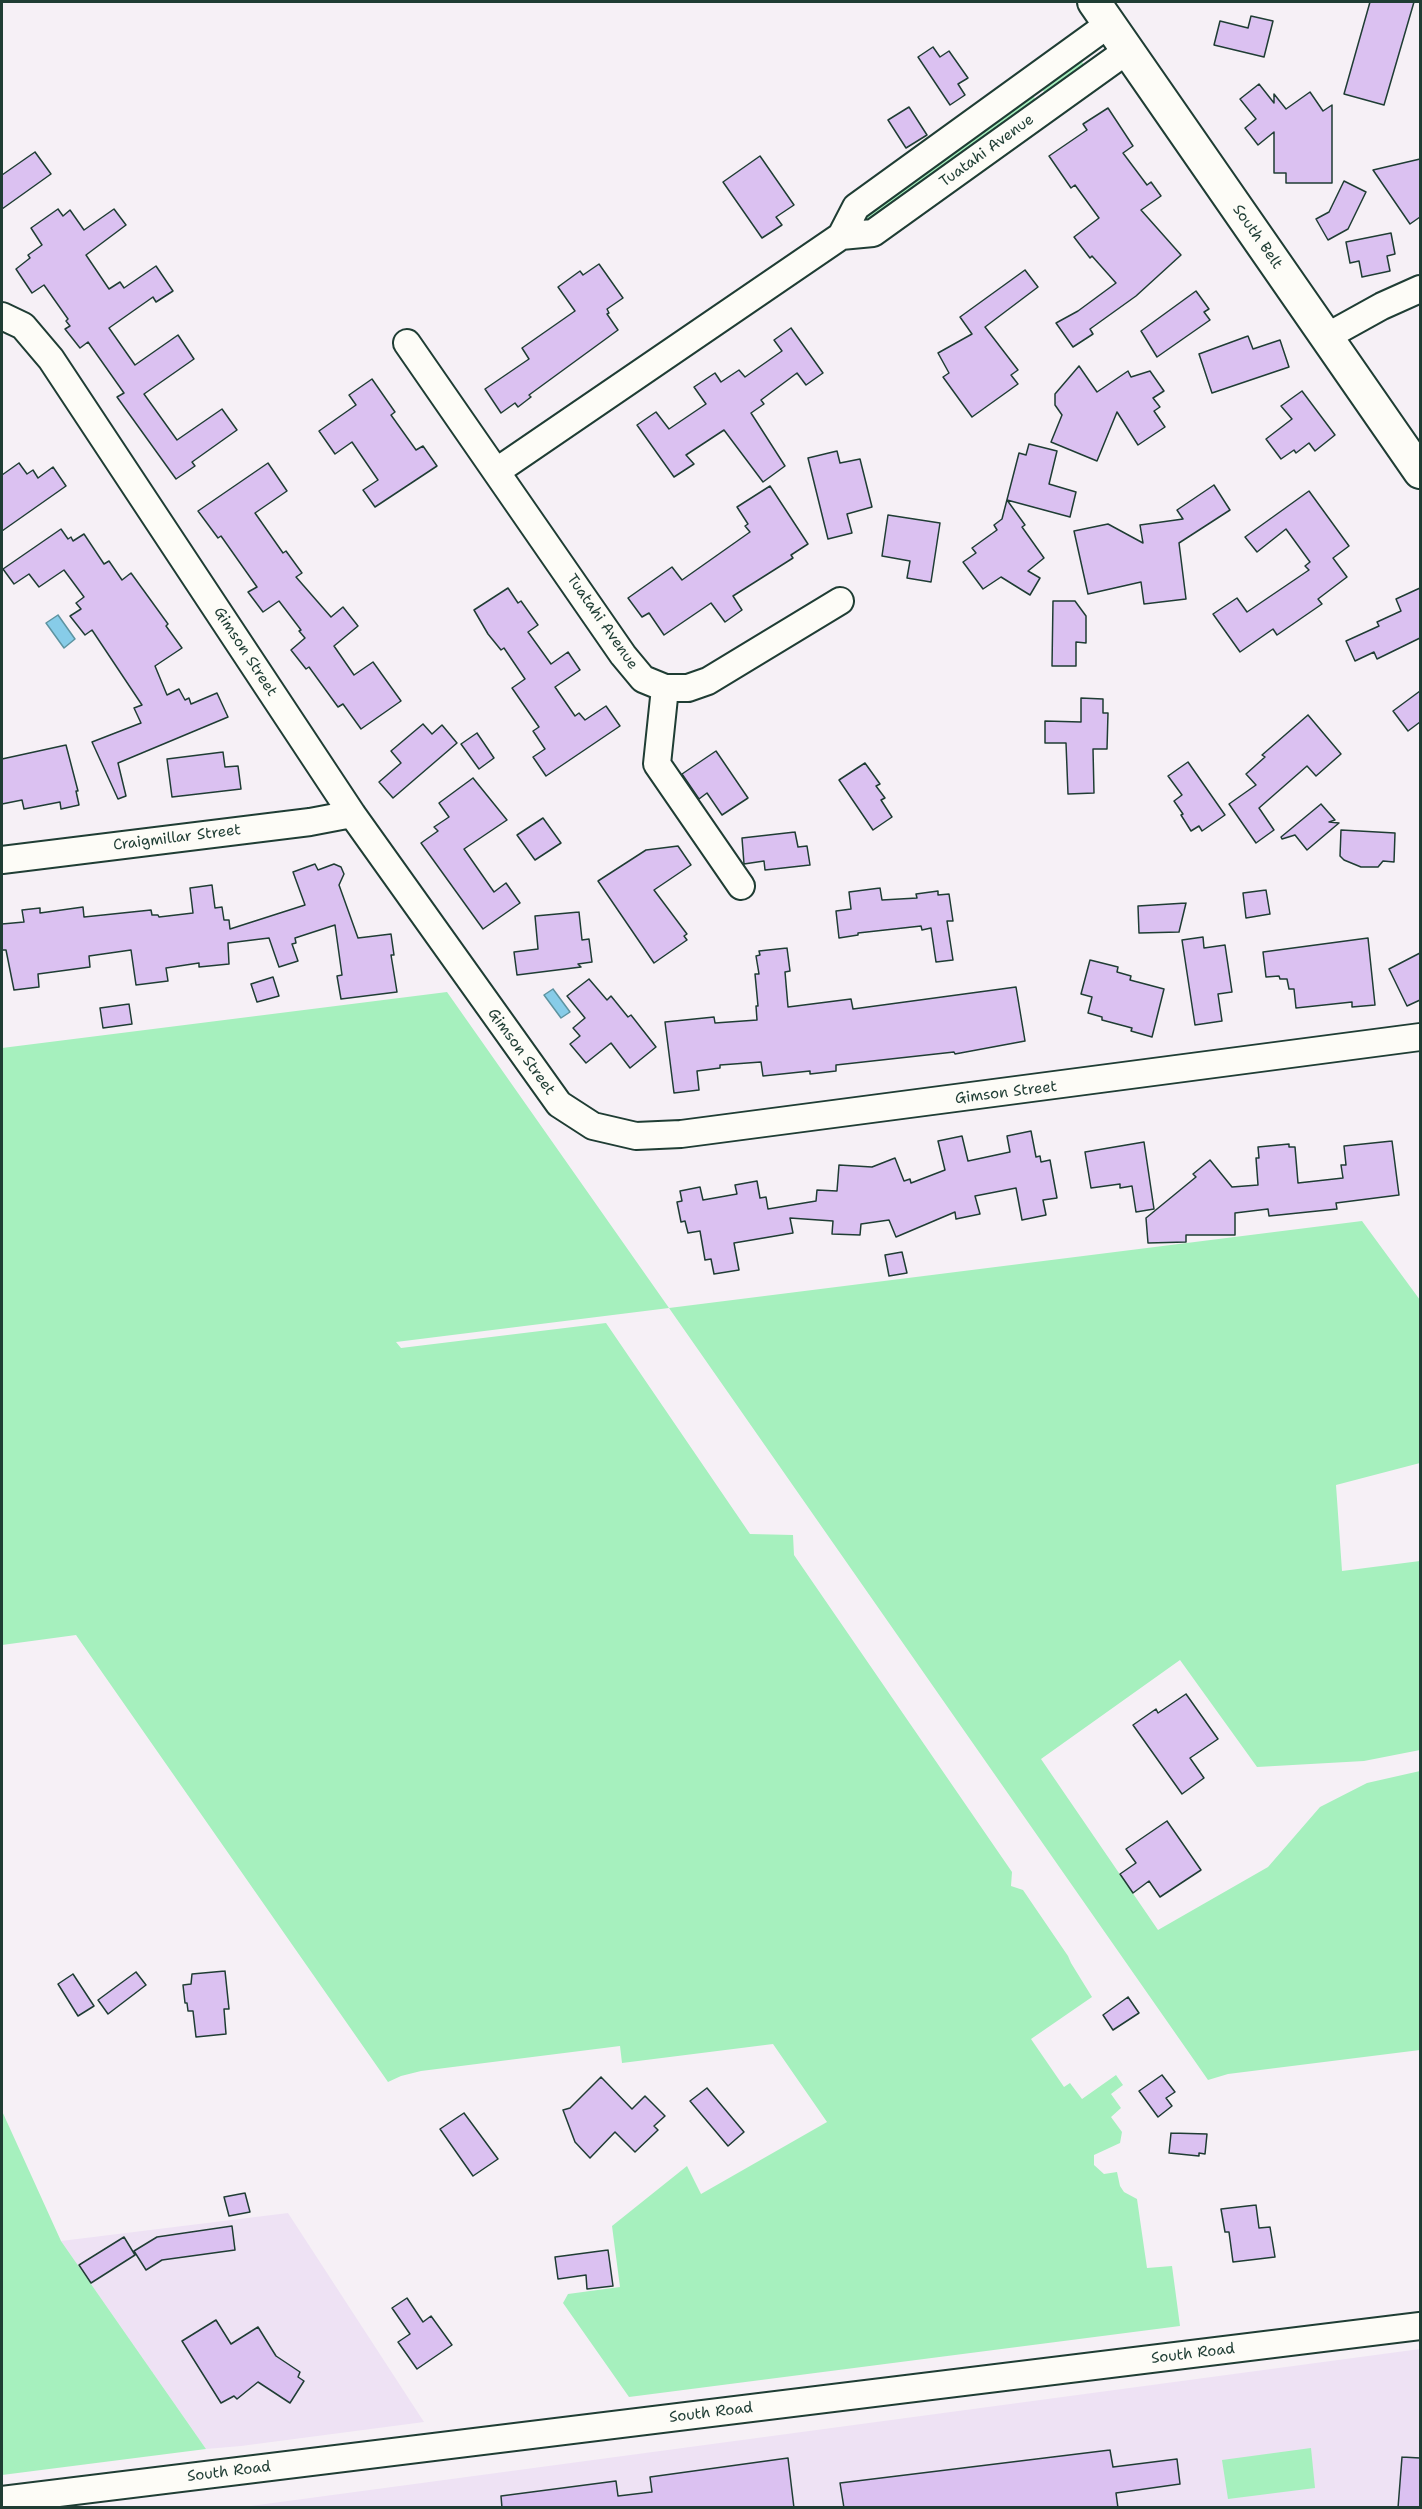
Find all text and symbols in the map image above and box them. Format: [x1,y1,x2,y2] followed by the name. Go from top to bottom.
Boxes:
[936,111,1038,191] street label: Tuatahi Avenue
[1228,201,1286,273] street label: South Belt
[562,571,642,673] street label: Tuatahi Avenue
[209,604,281,700] street label: Gimson Street
[112,821,242,855] street label: Craigmillar Street
[483,1005,559,1099] street label: Gimson Street
[954,1078,1058,1108] street label: Gimson Street
[1150,2340,1236,2368] street label: South Road
[668,2399,754,2427] street label: South Road
[186,2458,272,2486] street label: South Road

